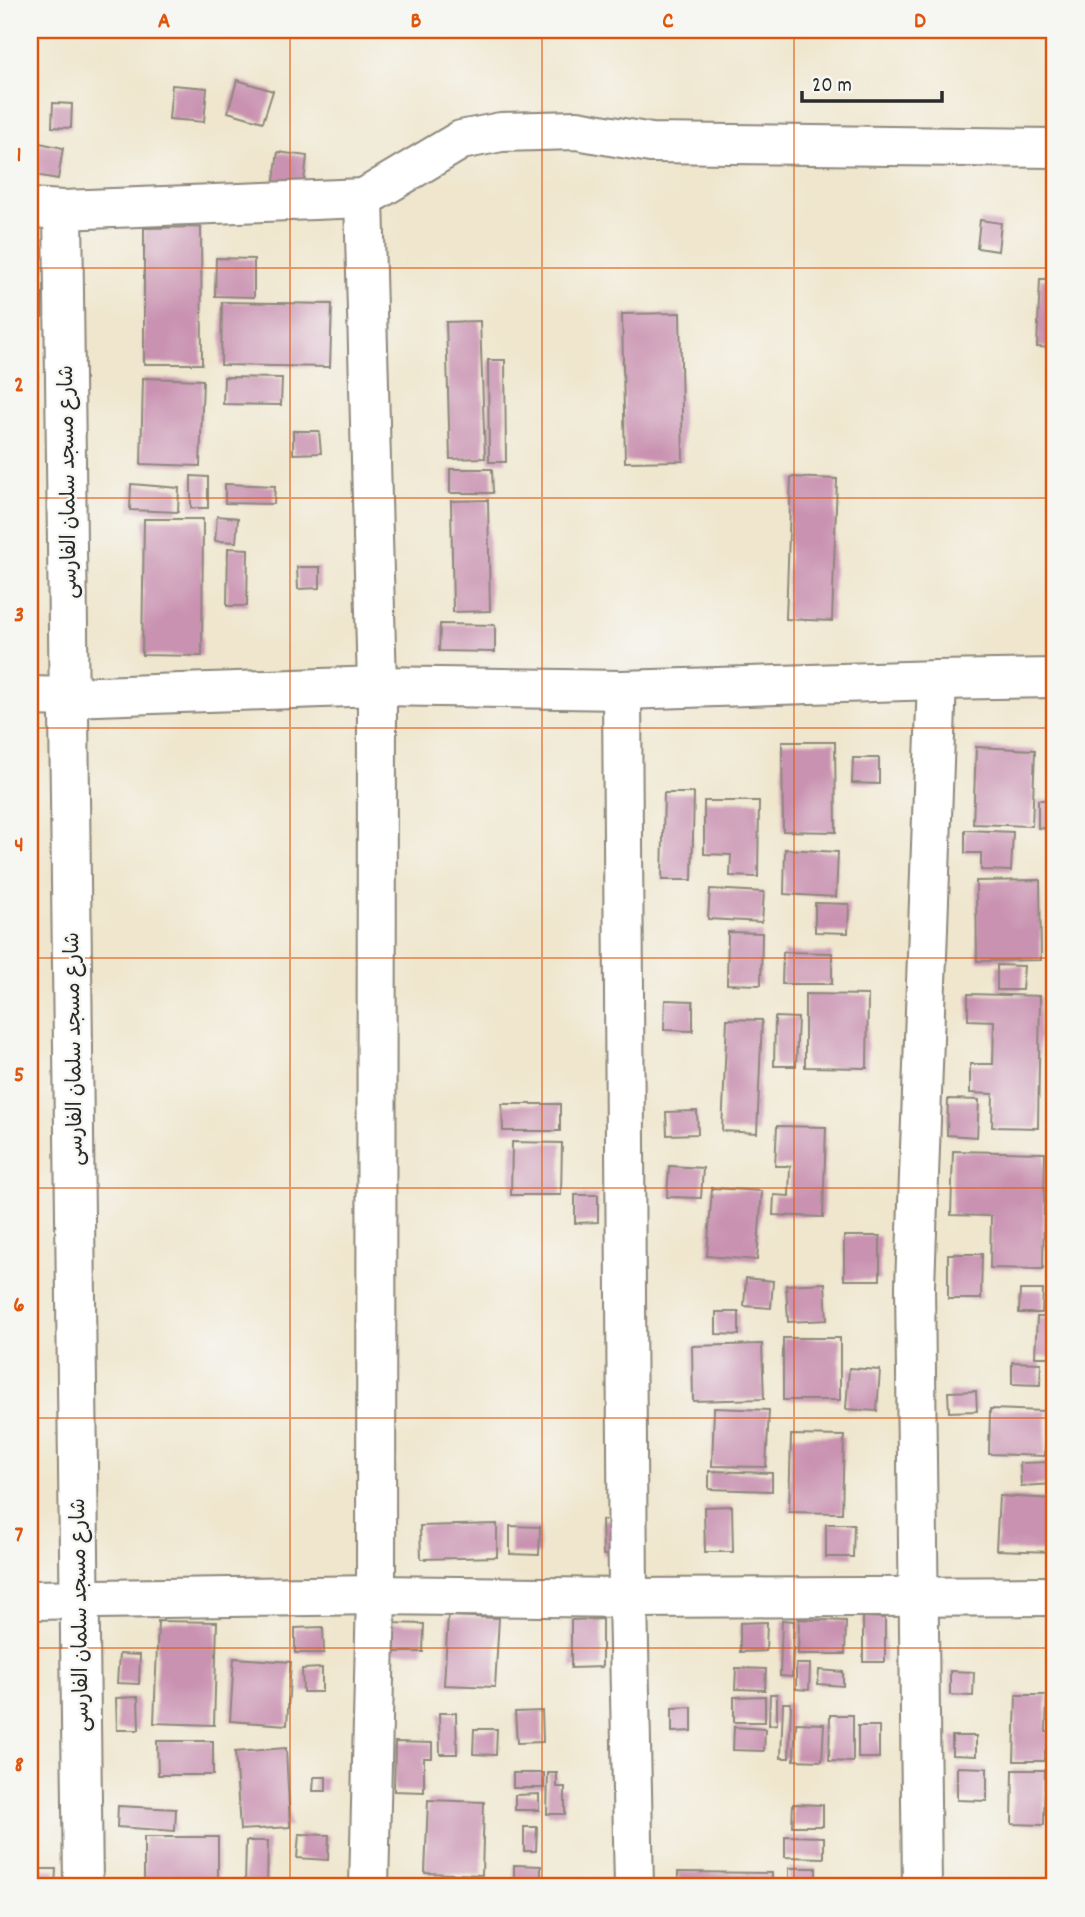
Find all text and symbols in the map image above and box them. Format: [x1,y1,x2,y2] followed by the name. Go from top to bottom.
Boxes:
[158,6,170,39] text: A
[411,6,422,39] text: B
[662,6,674,39] text: C
[914,6,926,39] text: D
[802,60,942,104] scale bar
[812,72,852,102] text: 20 m
[16,140,22,173] text: 1
[53,365,87,599] street label: شارع مسجد سلمان الفارسى
[14,370,24,403] text: 2
[14,600,24,633] text: 3
[14,830,24,863] text: 4
[59,932,93,1166] street label: شارع مسجد سلمان الفارسى
[14,1060,24,1093] text: 5
[13,1290,25,1323] text: 6
[65,1498,99,1732] street label: شارع مسجد سلمان الفارسى
[15,1520,24,1553] text: 7
[14,1750,24,1783] text: 8

